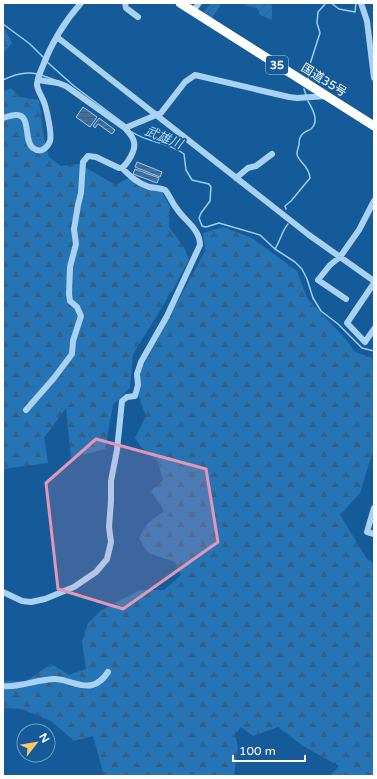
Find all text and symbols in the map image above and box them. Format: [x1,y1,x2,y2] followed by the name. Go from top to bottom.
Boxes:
[266,56,288,74] road number: 35
[299,61,349,99] street label: 国道35号
[143,123,187,153] water label: 武雄川
[16,723,56,763] north arrow
[36,731,52,745] text: N
[233,737,305,763] scale bar
[239,744,276,758] text: 100 m

